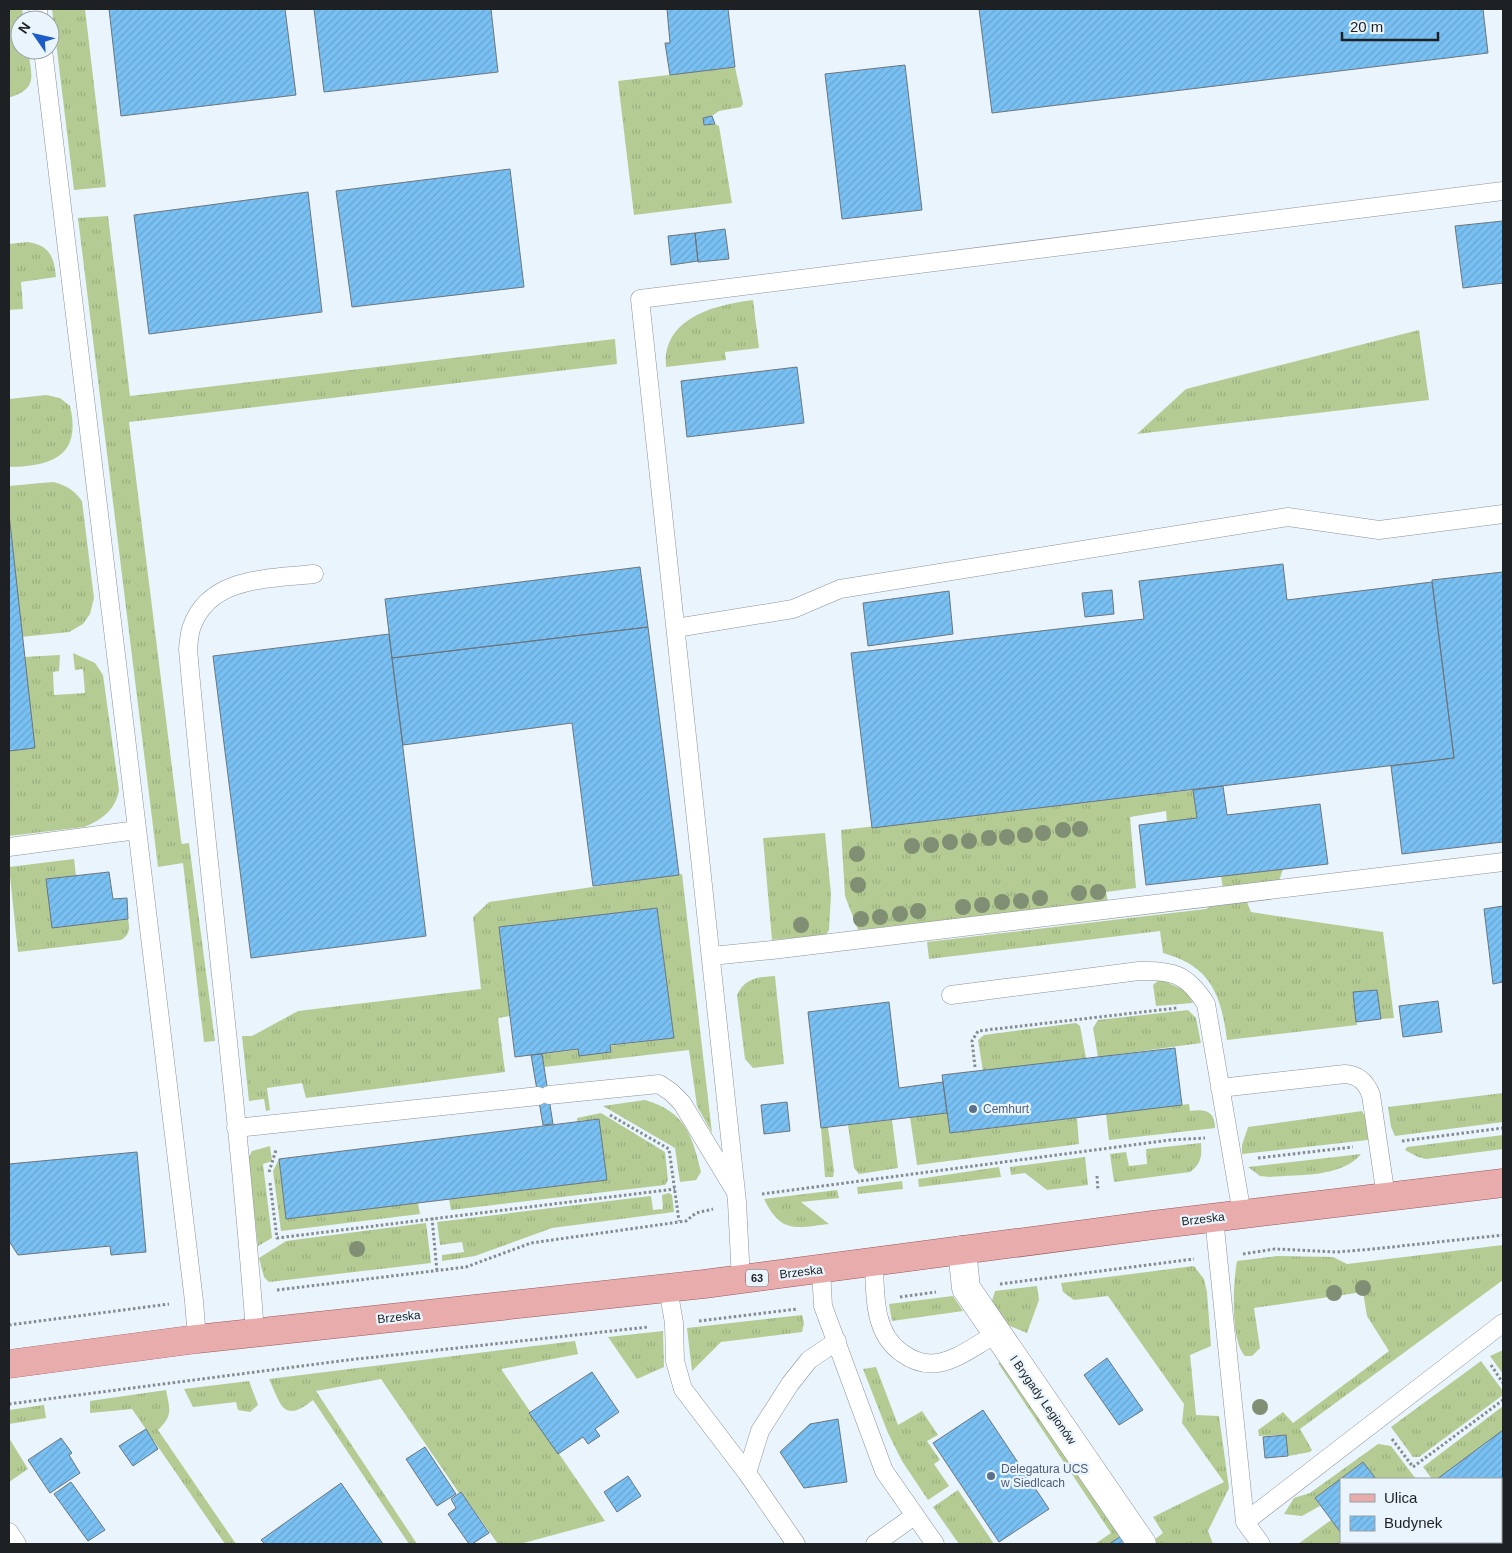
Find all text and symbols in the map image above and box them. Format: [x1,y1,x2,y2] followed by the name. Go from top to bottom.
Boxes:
[10,10,60,60] north arrow
[1342,10,1438,42] scale bar
[1350,18,1383,35] text: 20 m
[15,19,34,36] text: N
[983,1102,1030,1116] place label: Cemhurt
[967,1103,979,1115] marker: Cemhurt
[1181,1209,1226,1229] street label: Brzeska
[779,1262,824,1282] street label: Brzeska
[746,1270,768,1286] road number: 63
[377,1308,422,1326] street label: Brzeska
[1007,1353,1079,1447] street label: I Brygady Legionów
[1000,1462,1088,1490] place label: Delegatura UCS w Siedlcach
[985,1470,997,1482] marker: Delegatura UCS w Siedlcach
[1340,1478,1502,1543] legend
[1384,1489,1418,1506] text: Ulica
[1384,1514,1443,1531] text: Budynek

